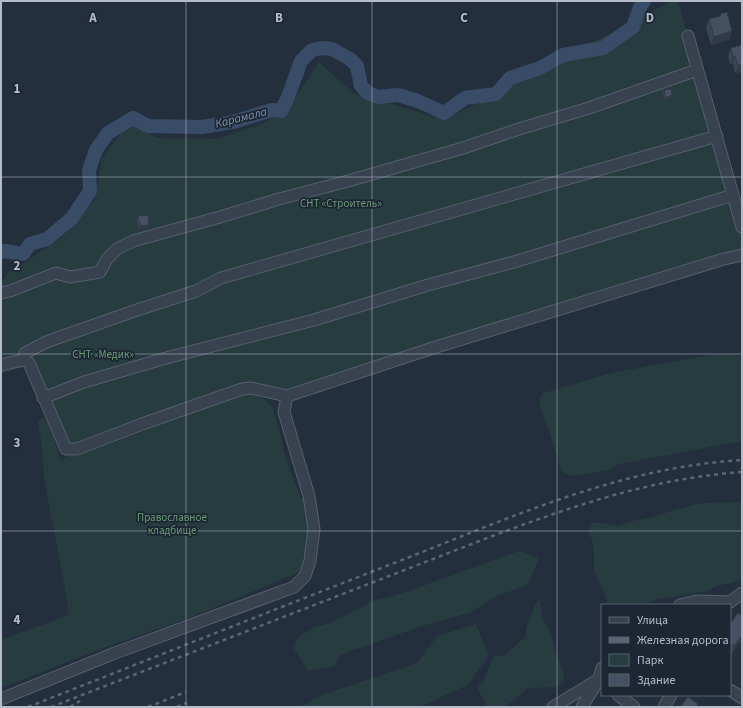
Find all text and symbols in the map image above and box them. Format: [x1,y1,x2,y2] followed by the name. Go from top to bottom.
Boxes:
[88,9,97,27] text: A
[275,9,283,27] text: B
[460,9,468,27] text: C
[646,9,654,27] text: D
[14,80,21,98] text: 1
[213,103,269,133] water label: Карамала
[300,196,382,211] park label: СНТ «Строитель»
[14,257,21,275] text: 2
[72,347,134,362] park label: СНТ «Медик»
[14,434,21,452] text: 3
[137,510,207,538] park label: Православное кладбище
[601,604,731,696] legend
[14,611,21,629] text: 4
[637,612,668,629] text: Улица
[637,632,729,649] text: Железная дорога
[637,652,663,669] text: Парк
[637,672,676,689] text: Здание

